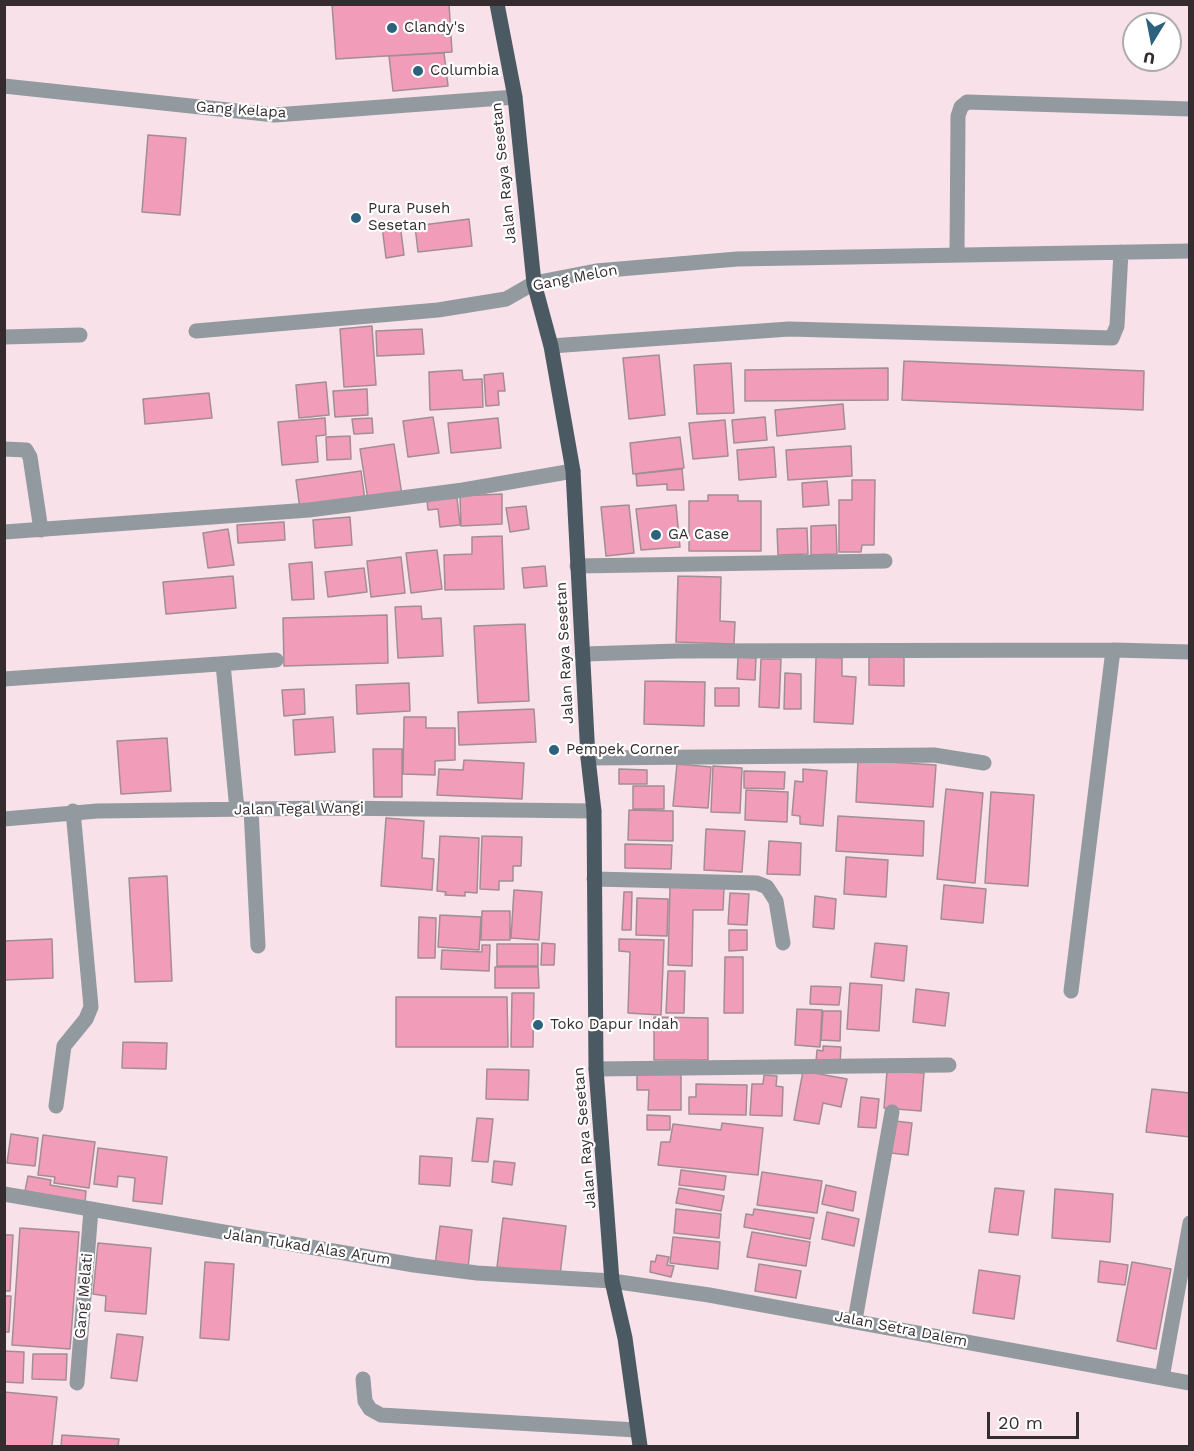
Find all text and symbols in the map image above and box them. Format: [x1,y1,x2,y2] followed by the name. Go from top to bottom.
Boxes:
[1122,12,1182,72] north arrow
[404,19,465,37] place label: Clandy's
[385,21,399,35] marker: Clandy's
[1142,48,1156,69] text: U
[430,62,499,80] place label: Columbia
[411,64,425,78] marker: Columbia
[195,98,287,122] street label: Gang Kelapa
[488,101,520,245] street label: Jalan Raya Sesetan
[368,200,450,235] place label: Pura Puseh Sesetan
[349,211,363,225] marker: Pura Puseh Sesetan
[531,261,619,295] street label: Gang Melon
[668,526,729,544] place label: GA Case
[649,528,663,542] marker: GA Case
[552,582,578,724] street label: Jalan Raya Sesetan
[566,741,679,759] place label: Pempek Corner
[547,743,561,757] marker: Pempek Corner
[234,799,364,819] street label: Jalan Tegal Wangi
[550,1016,679,1034] place label: Toko Dapur Indah
[531,1018,545,1032] marker: Toko Dapur Indah
[570,1066,600,1210] street label: Jalan Raya Sesetan
[222,1225,392,1269] street label: Jalan Tukad Alas Arum
[71,1252,97,1340] street label: Gang Melati
[833,1307,969,1351] street label: Jalan Setra Dalem
[990,1400,1082,1438] scale bar
[998,1412,1043,1433] text: 20 m

